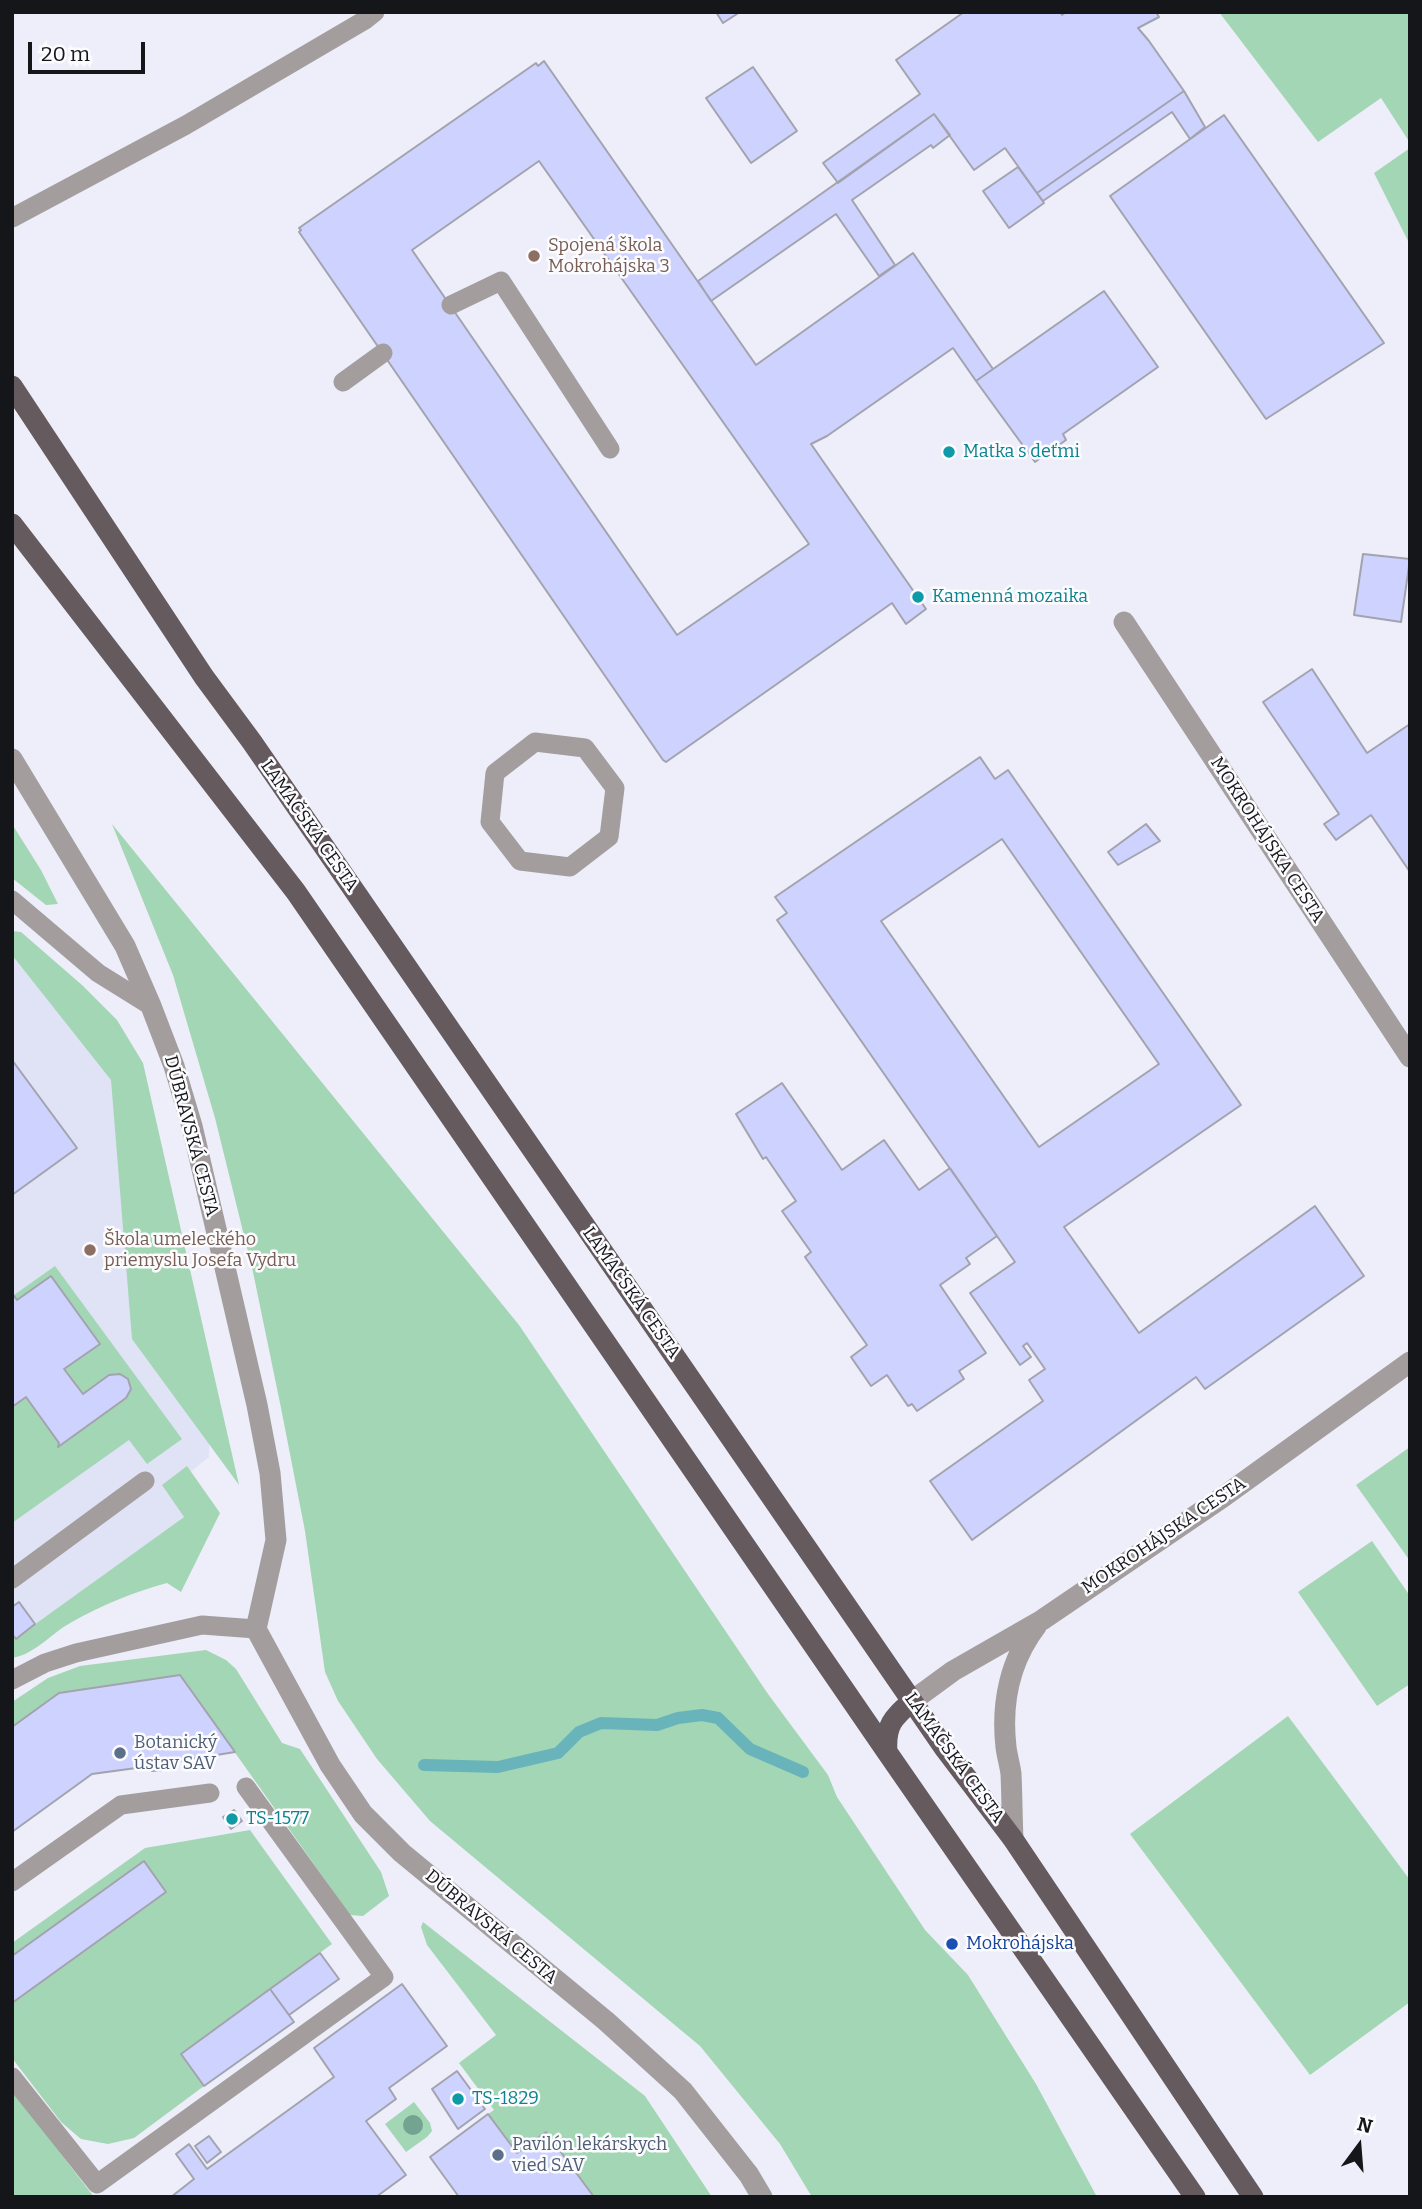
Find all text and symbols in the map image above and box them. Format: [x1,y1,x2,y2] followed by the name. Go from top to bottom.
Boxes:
[32,28,149,72] scale bar
[41,41,90,67] text: 20 m
[548,235,670,278] place label: Spojená škola Mokrohájska 3
[526,248,542,264] marker: Spojená škola Mokrohájska 3
[963,441,1080,463] place label: Matka s deťmi
[941,444,957,460] marker: Matka s deťmi
[932,586,1088,608] place label: Kamenná mozaika
[910,589,926,605] marker: Kamenná mozaika
[1205,753,1329,927] street label: MOKROHÁJSKA CESTA
[256,756,362,896] street label: LAMAČSKÁ CESTA
[159,1053,223,1219] street label: DÚBRAVSKÁ CESTA
[578,1223,684,1363] street label: LAMAČSKÁ CESTA
[104,1229,296,1272] place label: Škola umeleckého priemyslu Josefa Vydru
[82,1242,98,1258] marker: Škola umeleckého priemyslu Josefa Vydru
[1078,1473,1250,1599] street label: MOKROHÁJSKA CESTA
[900,1689,1008,1827] street label: LAMAČSKÁ CESTA
[134,1732,217,1774] place label: Botanický ústav SAV
[112,1745,128,1761] marker: Botanický ústav SAV
[246,1808,309,1830] place label: TS-1577
[224,1811,240,1827] marker: TS-1577
[420,1865,562,1989] street label: DÚBRAVSKÁ CESTA
[966,1933,1074,1955] place label: Mokrohájska
[944,1936,960,1952] marker: Mokrohájska
[472,2088,539,2110] place label: TS-1829
[450,2091,466,2107] marker: TS-1829
[1324,2111,1394,2181] north arrow
[1355,2112,1375,2138] text: N
[512,2134,667,2176] place label: Pavilón lekárskych vied SAV
[490,2147,506,2163] marker: Pavilón lekárskych vied SAV

